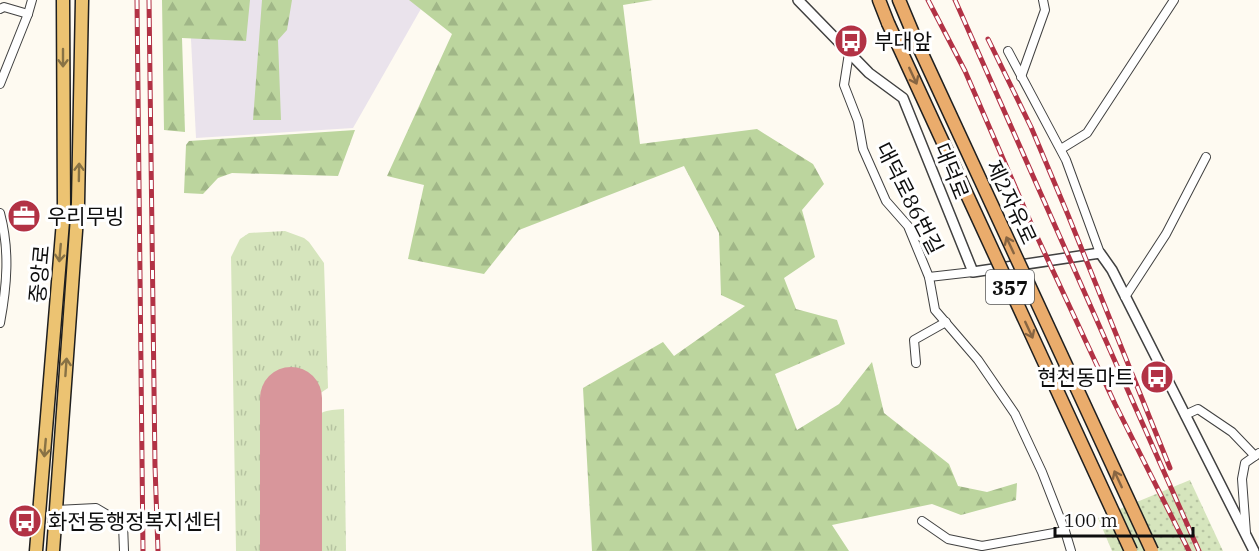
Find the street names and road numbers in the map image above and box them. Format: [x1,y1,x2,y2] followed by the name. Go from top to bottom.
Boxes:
[870,137,950,259] street label: 대덕로86번길
[928,139,976,203] street label: 대덕로
[980,155,1044,249] street label: 제2자유로
[23,244,55,304] street label: 중앙로
[986,270,1034,304] road number: 357

